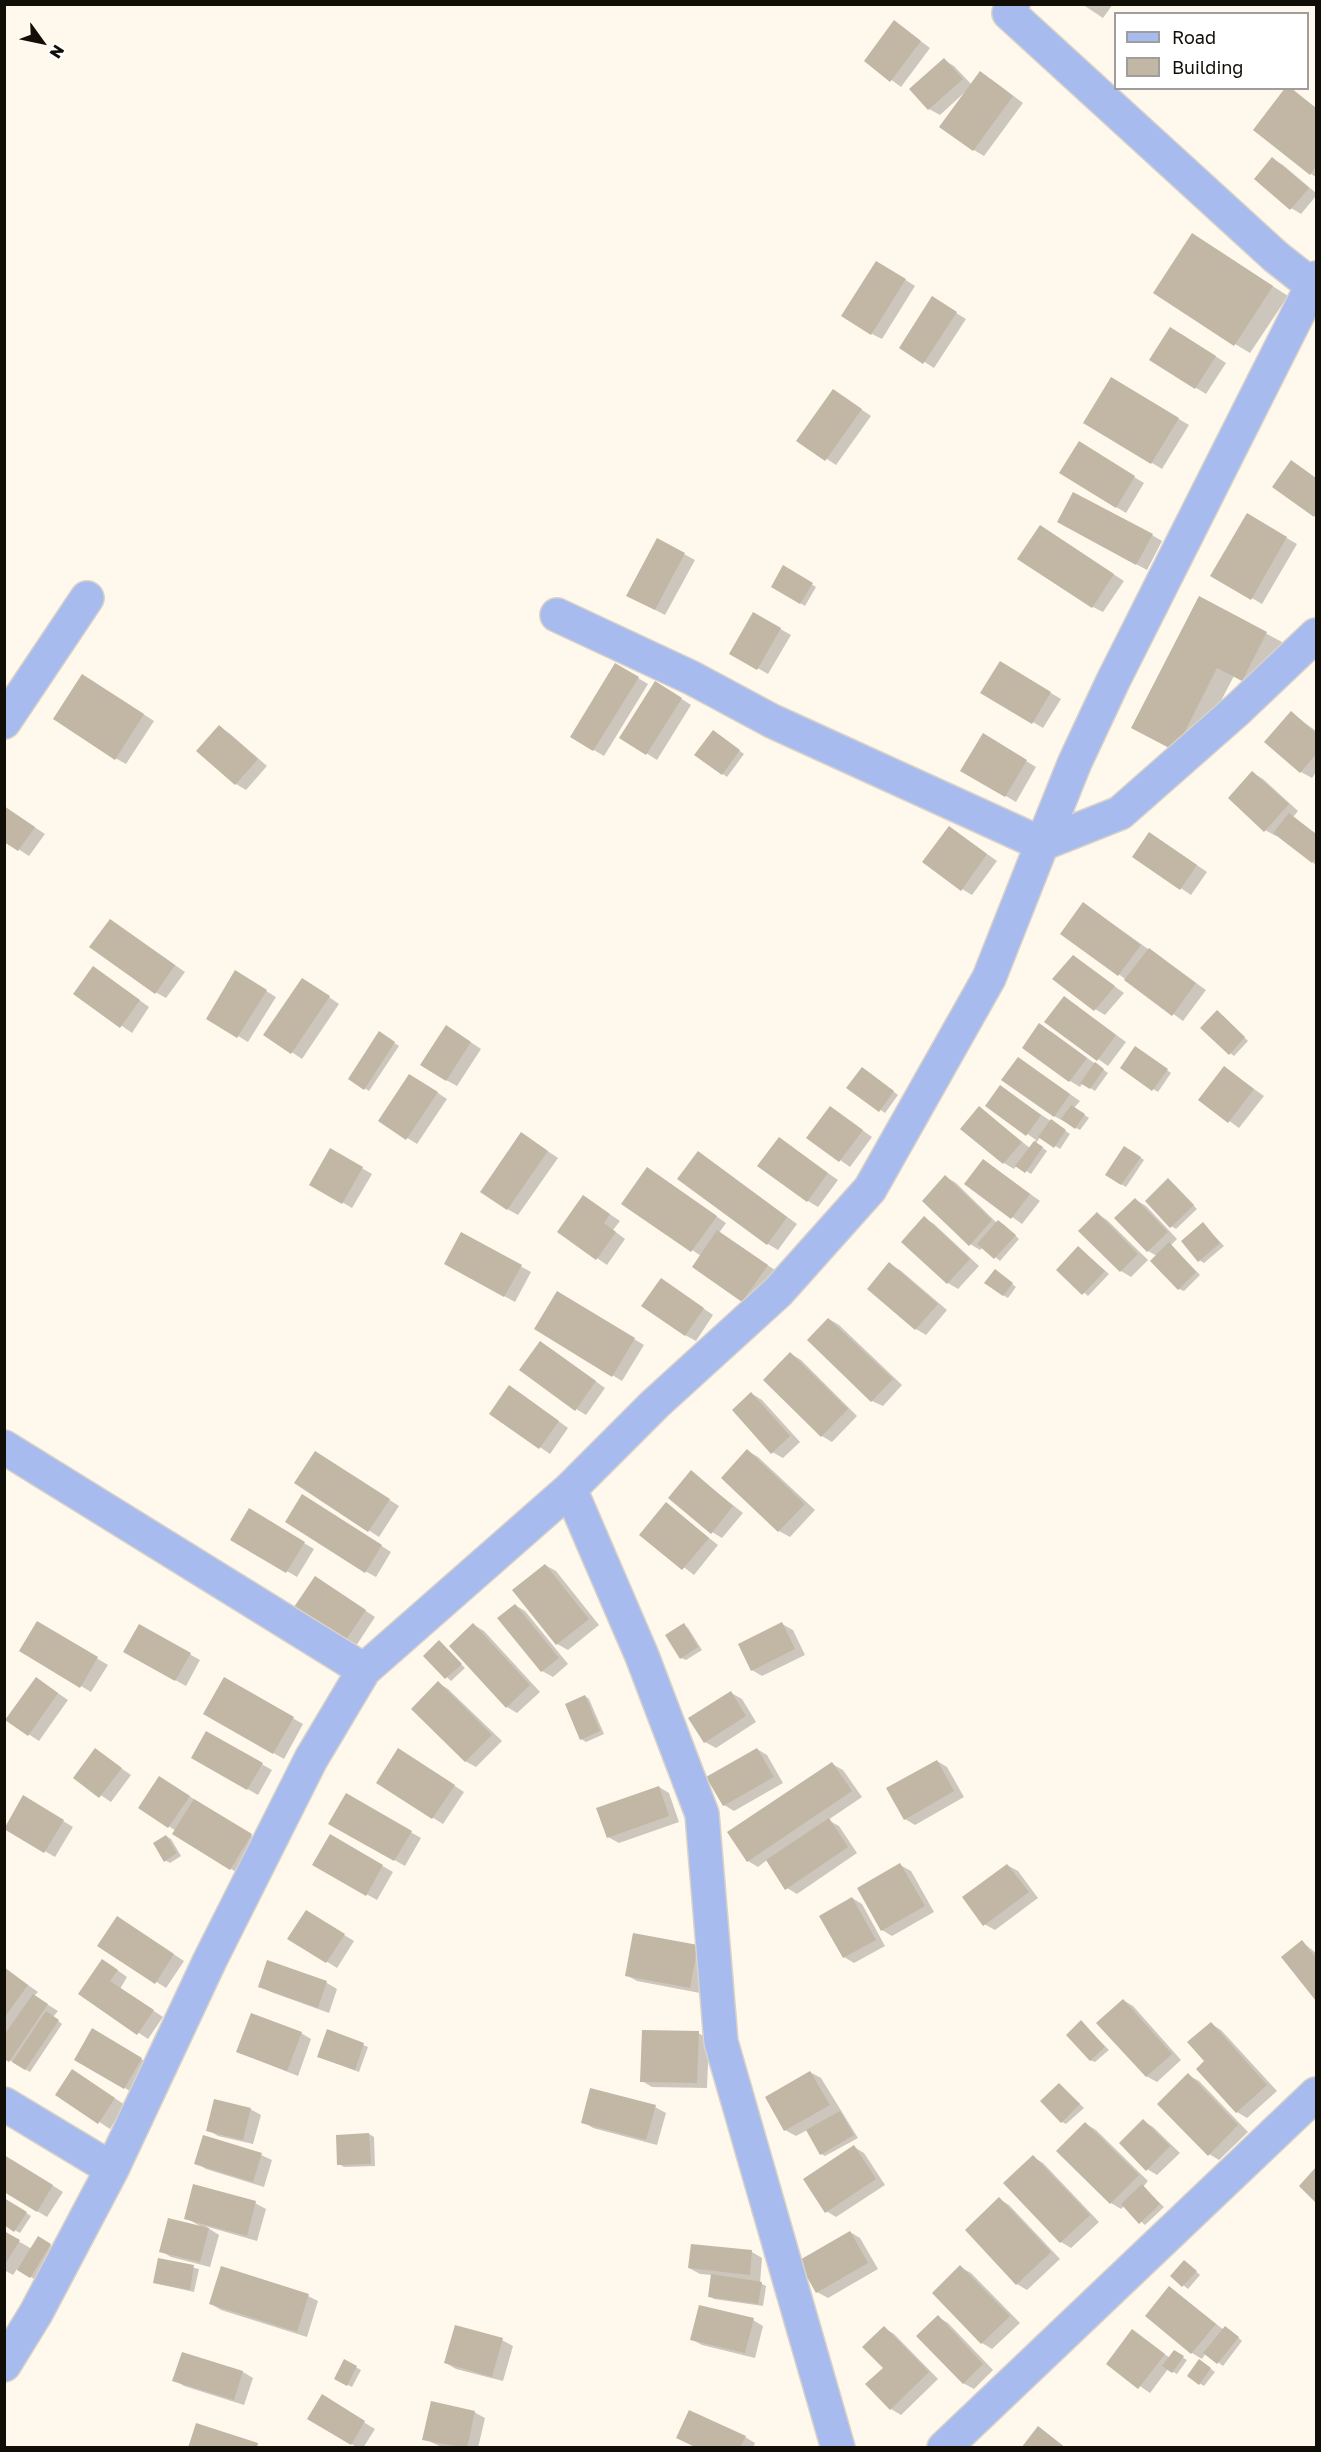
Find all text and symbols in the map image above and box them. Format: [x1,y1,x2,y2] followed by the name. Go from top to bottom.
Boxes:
[12,12,72,72] north arrow
[1114,12,1309,90] legend
[1172,26,1216,48] text: Road
[45,41,69,62] text: N
[1172,56,1243,78] text: Building

